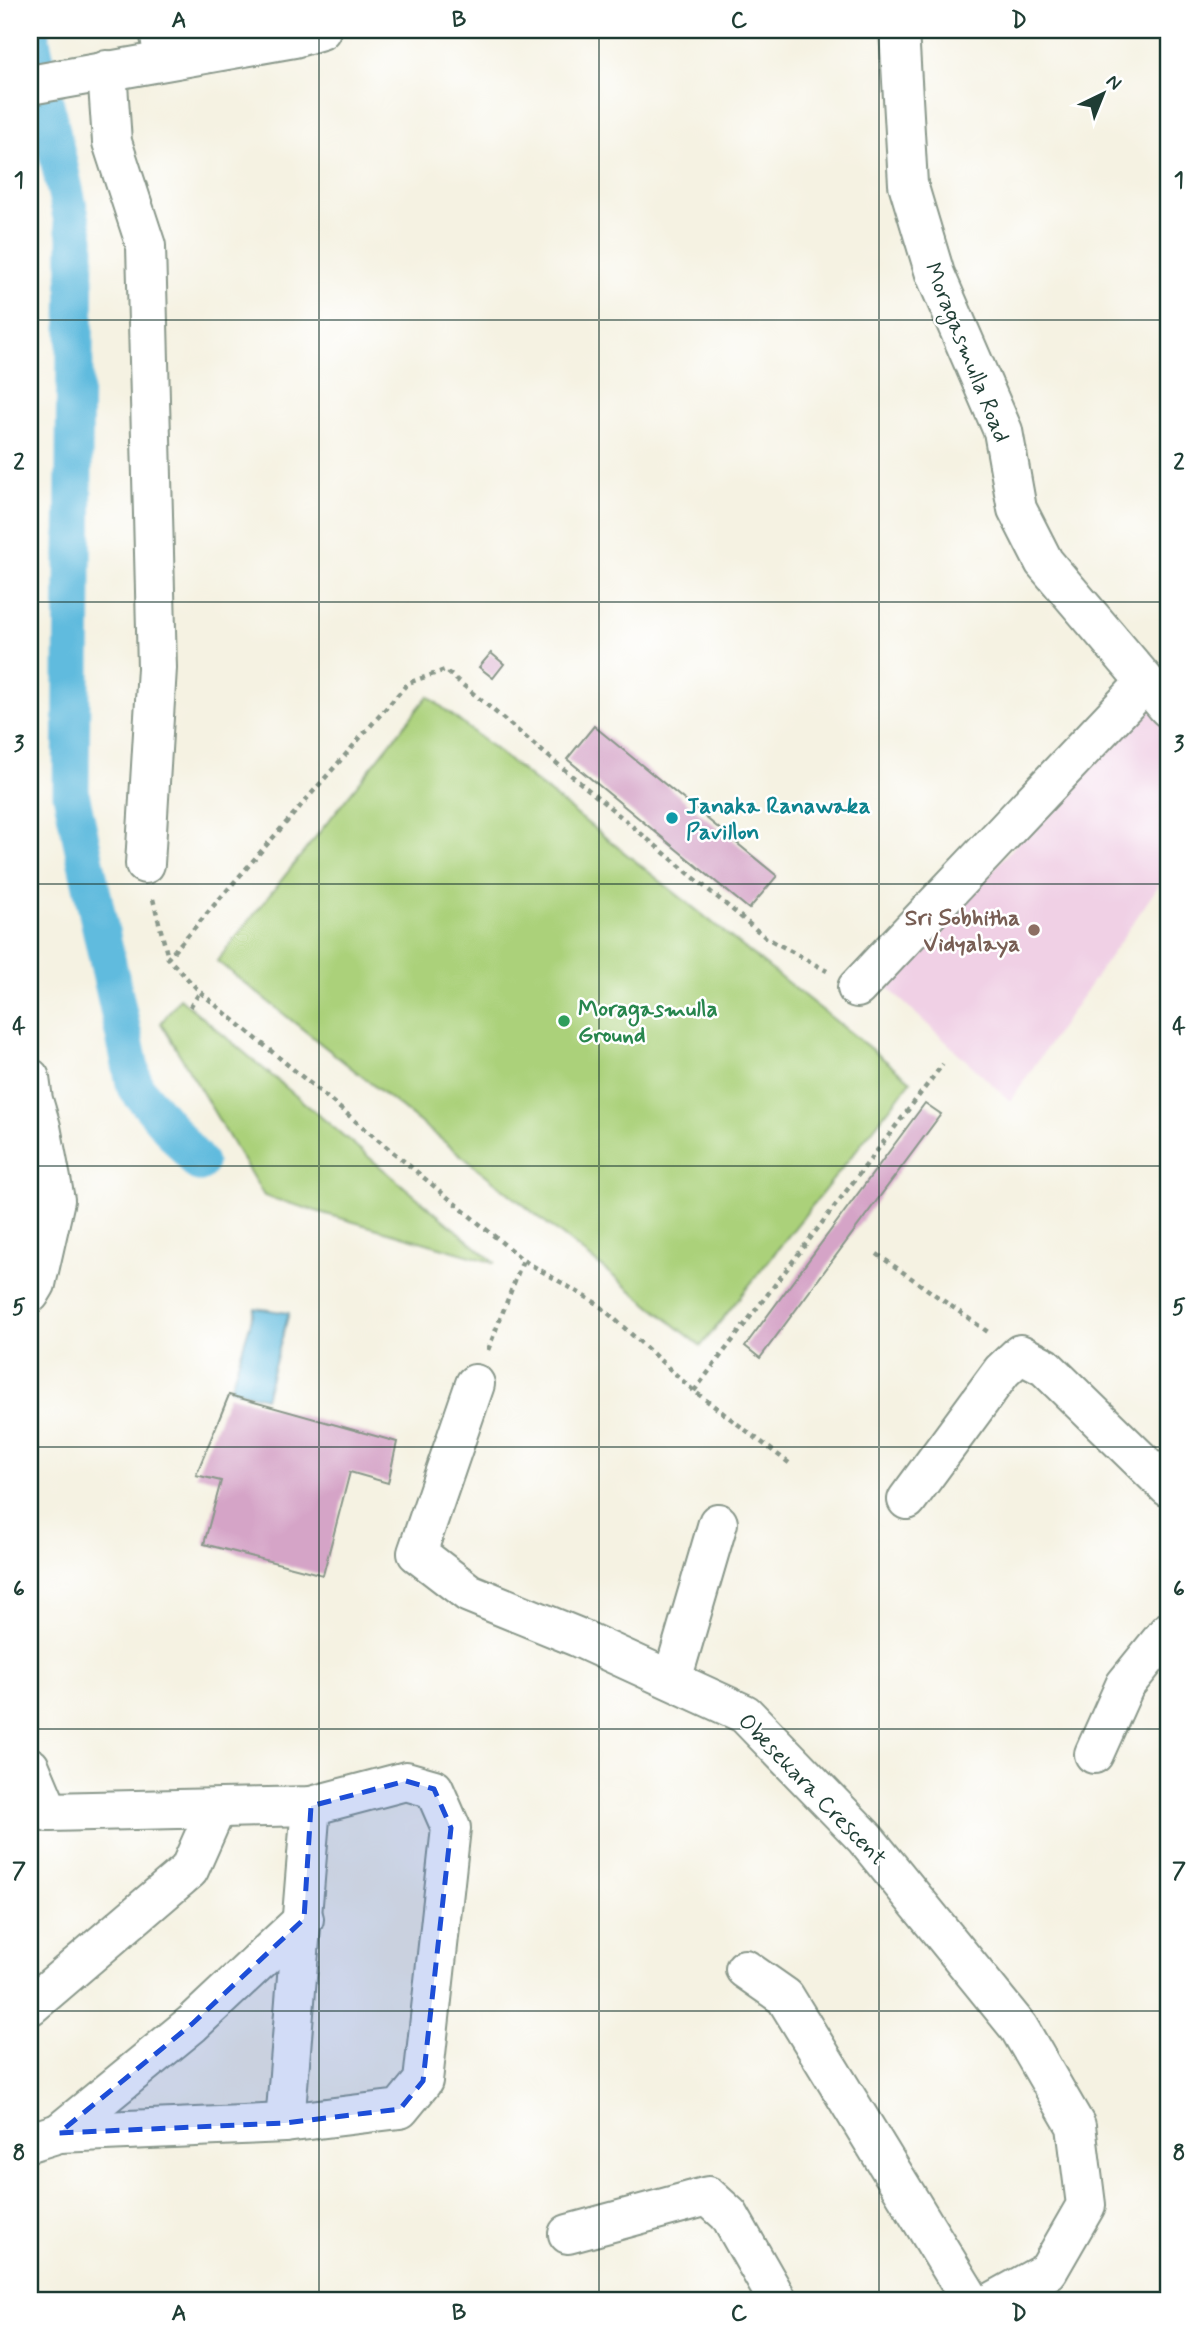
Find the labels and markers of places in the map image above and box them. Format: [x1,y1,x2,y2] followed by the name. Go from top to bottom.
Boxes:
[686,792,871,848] place label: Janaka Ranawaka Pavillon
[664,810,680,826] marker: Janaka Ranawaka Pavillon
[905,904,1020,960] place label: Sri Sobhitha Vidyalaya
[1026,922,1042,938] marker: Sri Sobhitha Vidyalaya
[578,995,718,1051] place label: Moragasmulla Ground
[556,1013,572,1029] marker: Moragasmulla Ground

